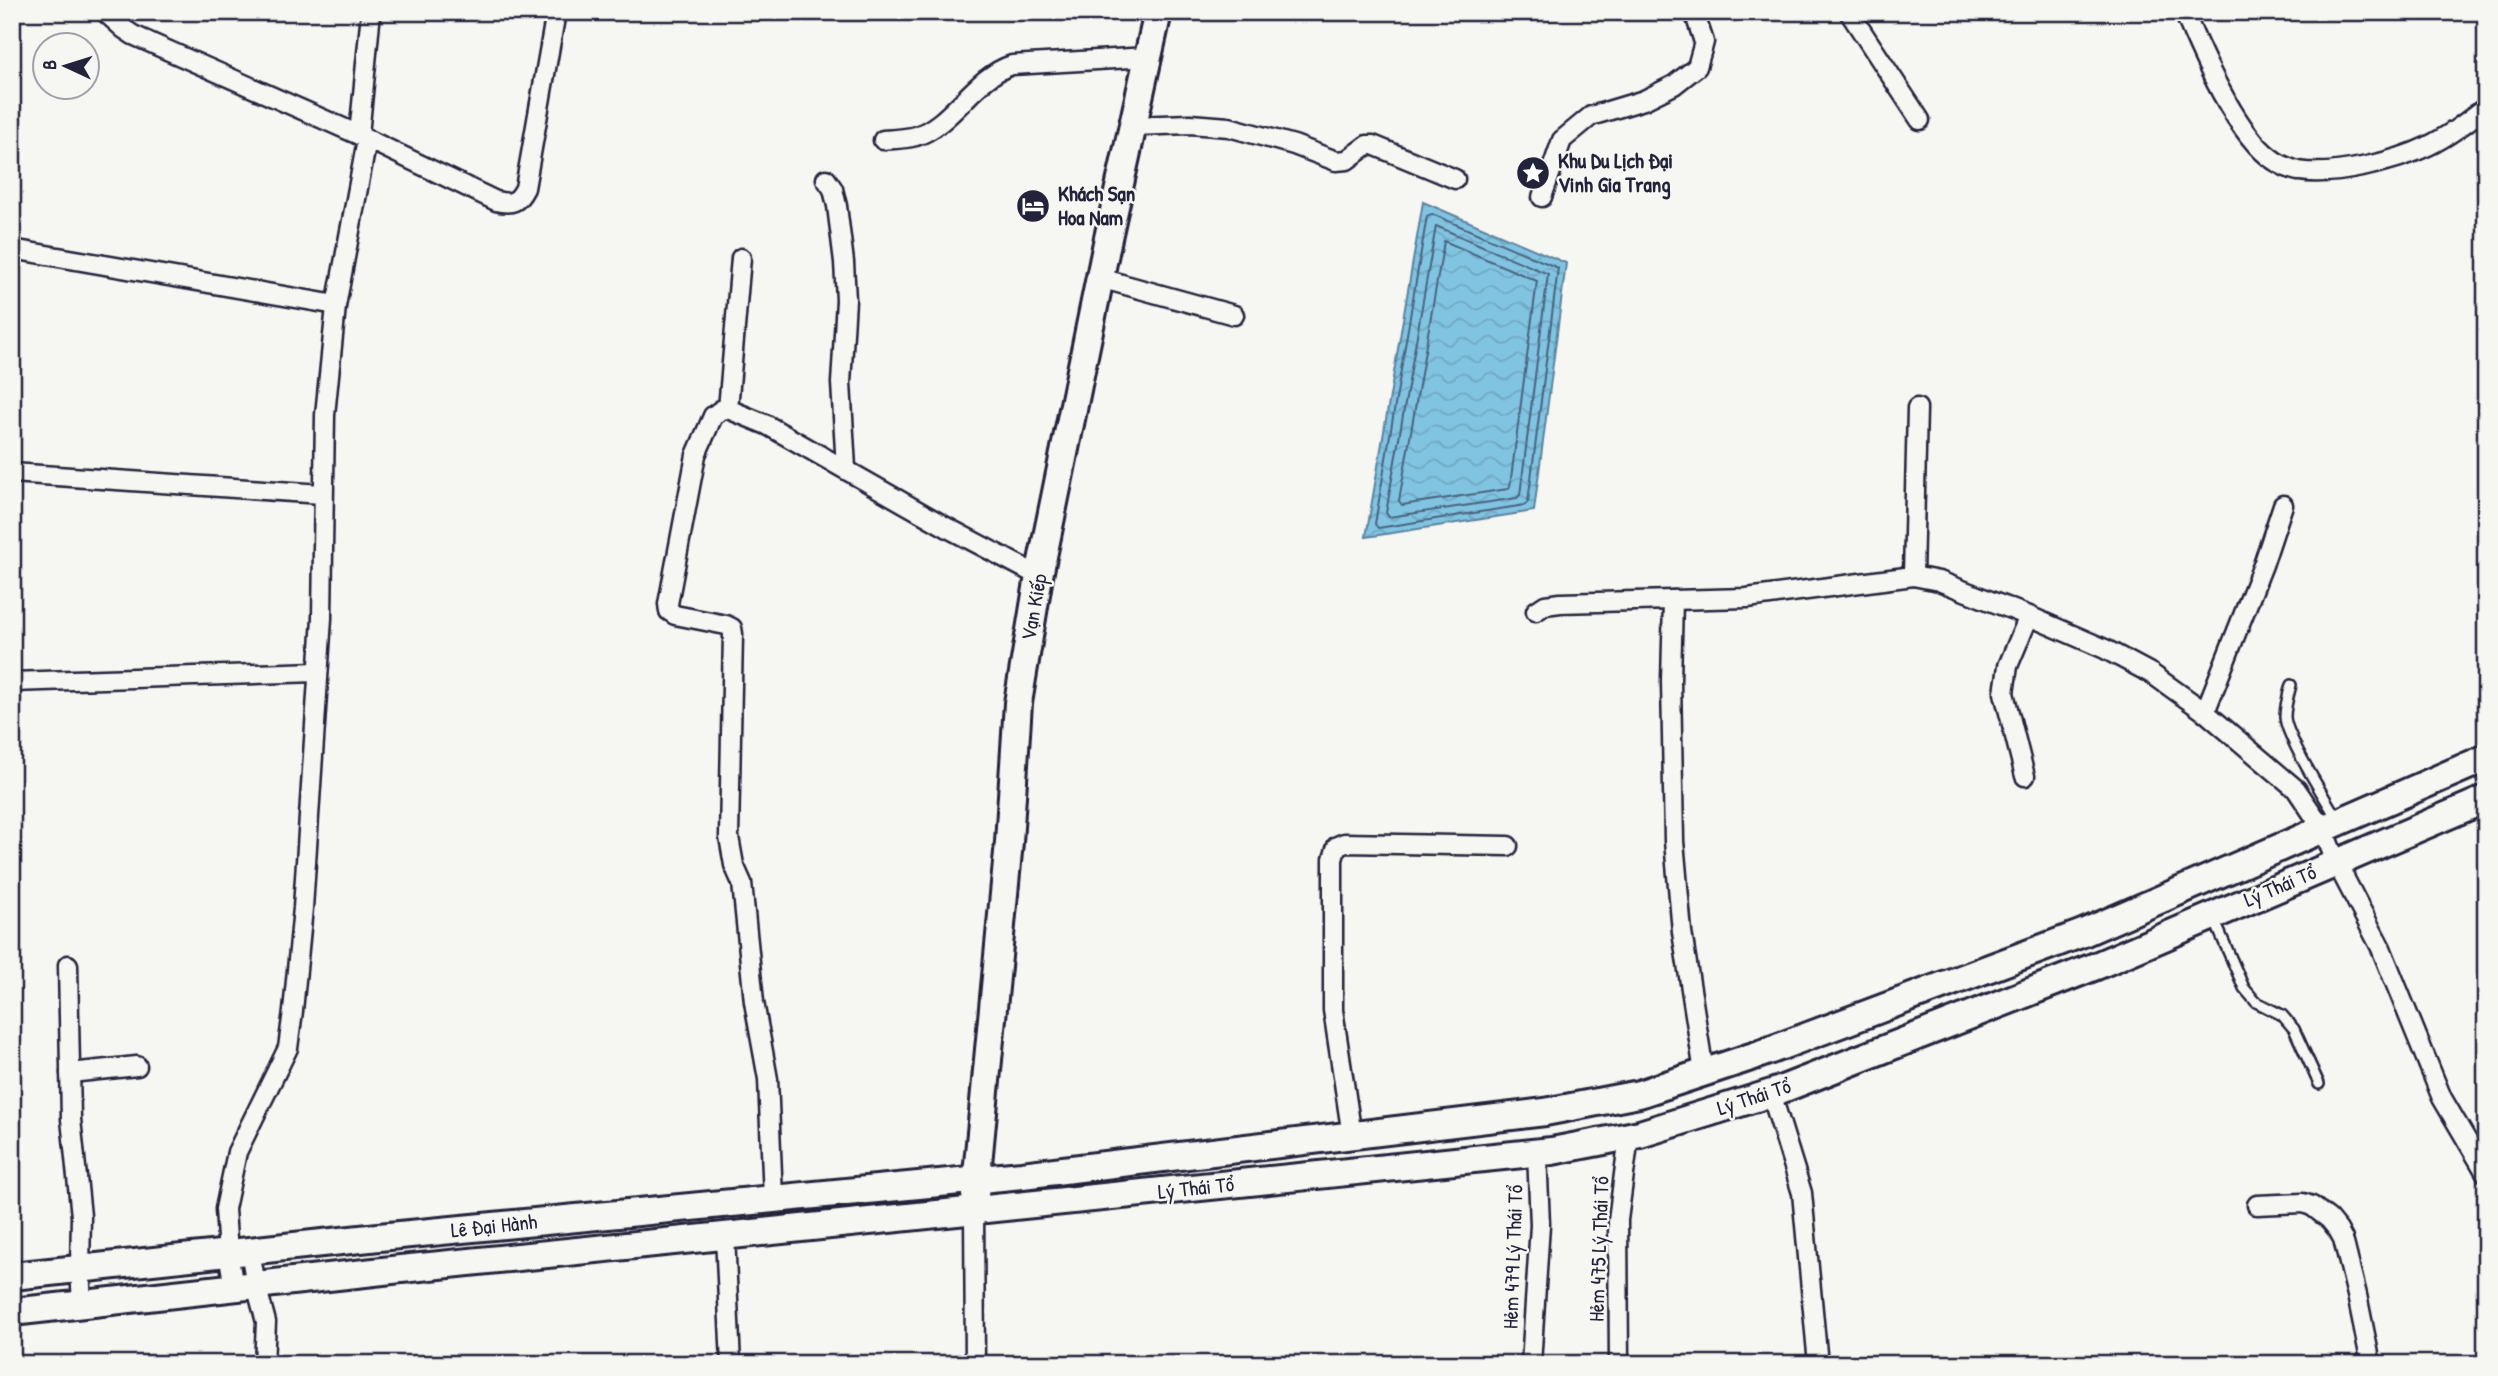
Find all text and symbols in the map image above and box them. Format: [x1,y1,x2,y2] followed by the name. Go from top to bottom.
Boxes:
[32,32,102,102] north arrow
[36,59,62,71] text: B
[1558,146,1673,200] place label: Khu Du Lịch Đại Vinh Gia Trang
[1514,154,1552,192] place icon: Khu Du Lịch Đại Vinh Gia Trang
[1058,179,1135,232] place label: Khách Sạn Hoa Nam
[1014,187,1052,225] hotel icon: Khách Sạn Hoa Nam
[1013,571,1054,643] street label: Vạn Kiếp
[2239,857,2321,914] street label: Lý Thái Tổ
[1713,1071,1795,1122] street label: Lý Thái Tổ
[1157,1169,1236,1206] street label: Lý Thái Tổ
[1581,1175,1616,1322] street label: Hẻm 475 Lý Thái Tổ
[1495,1184,1530,1330] street label: Hẻm 479 Lý Thái Tổ
[449,1207,539,1244] street label: Lê Đại Hành

